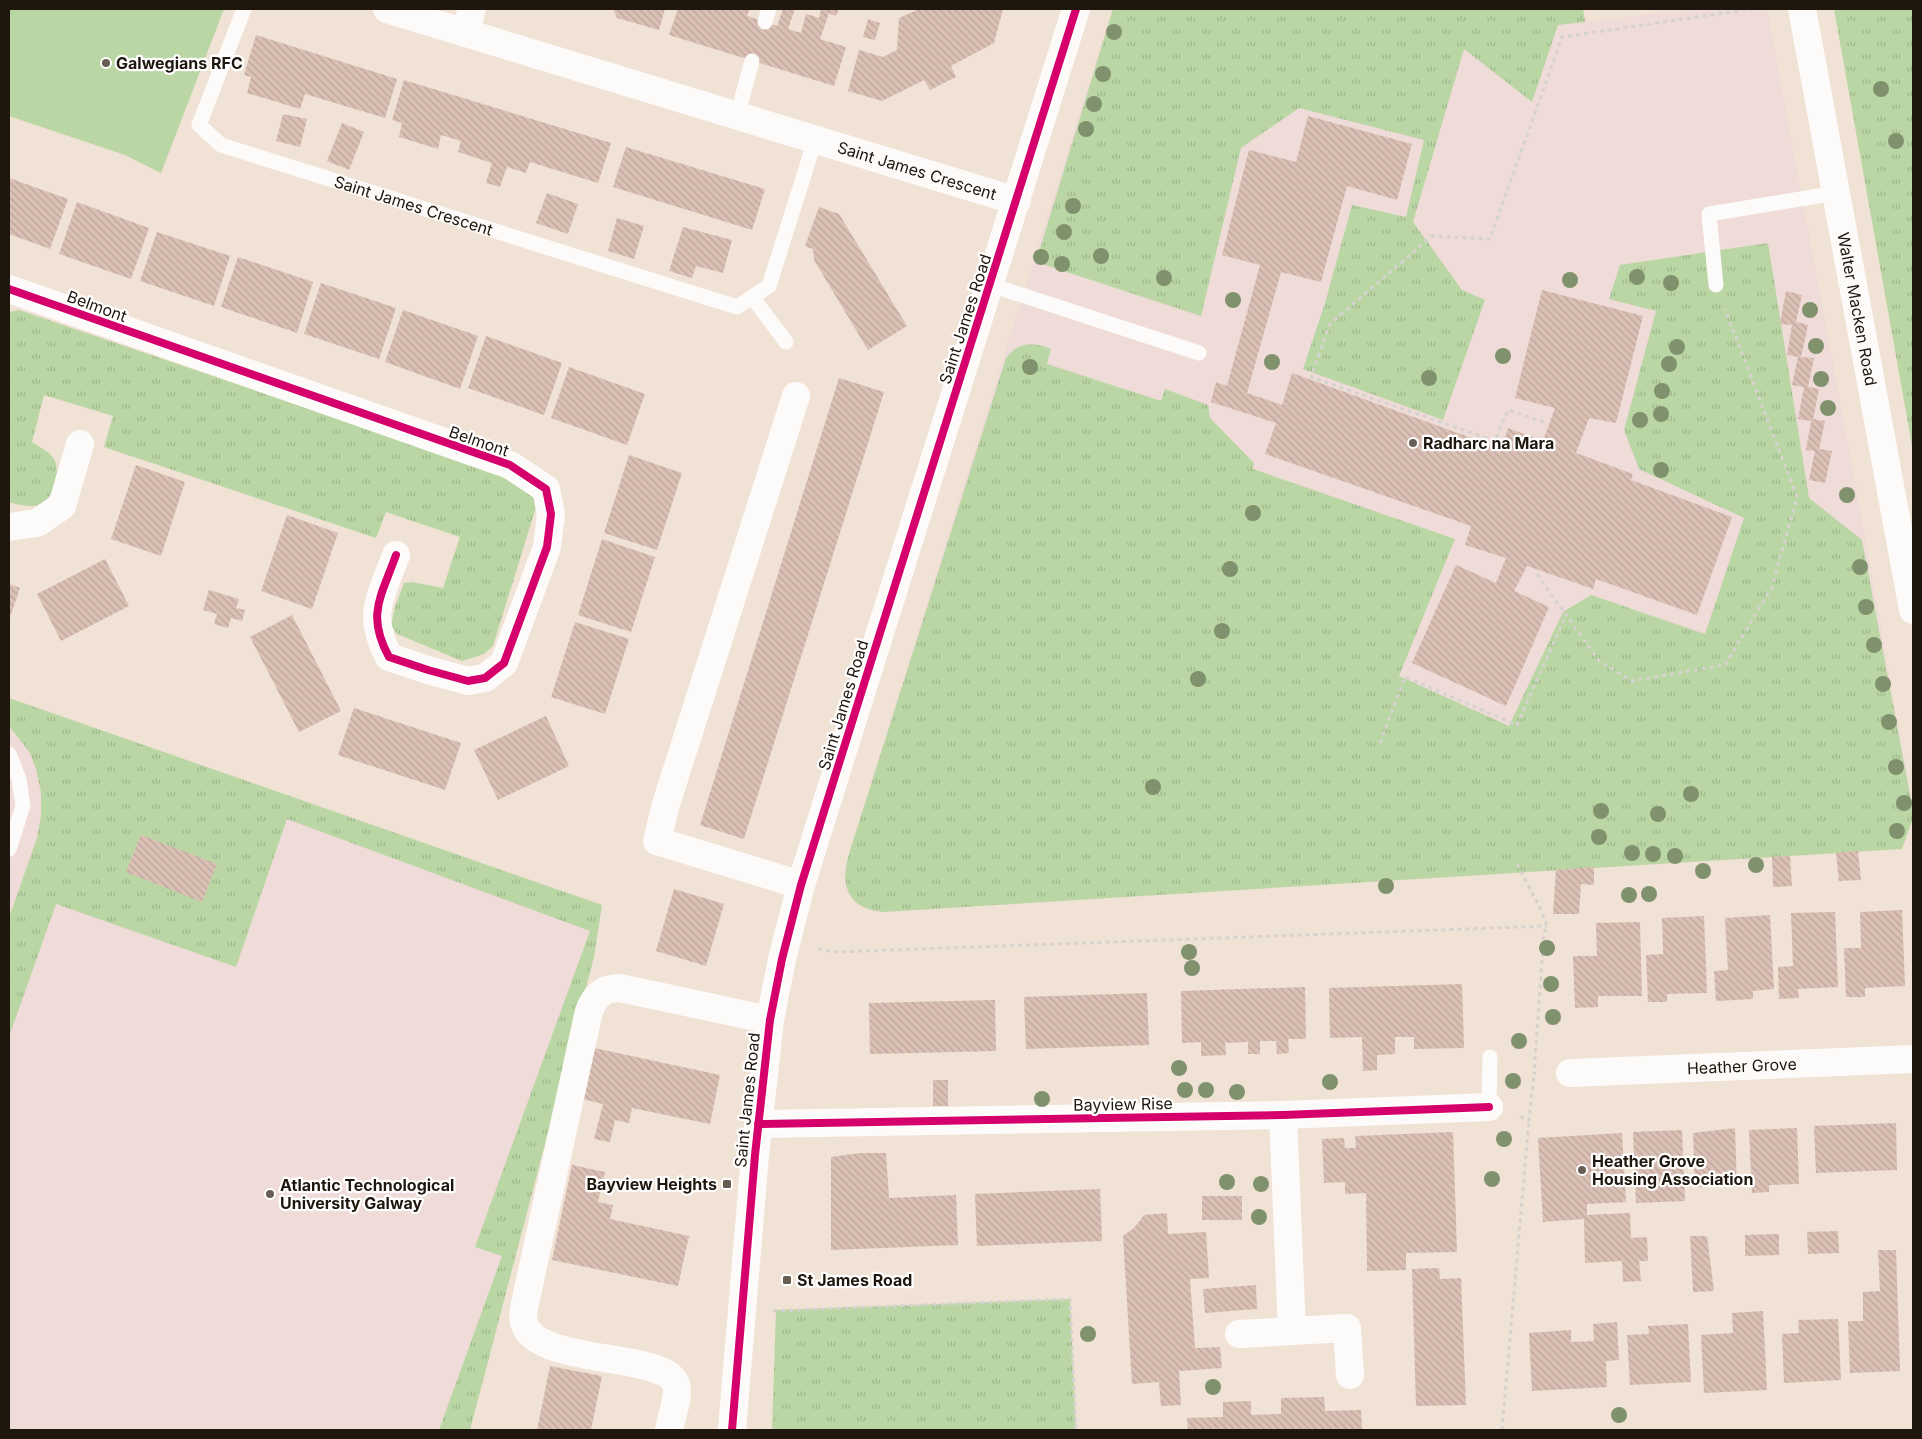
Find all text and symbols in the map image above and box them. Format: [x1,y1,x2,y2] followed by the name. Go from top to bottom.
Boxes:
[116,53,243,73] place label: Galwegians RFC
[100,57,112,69] marker: Galwegians RFC
[835,137,999,204] street label: Saint James Crescent
[332,171,495,240] street label: Saint James Crescent
[1833,230,1881,387] street label: Walter Macken Road
[935,252,995,386] street label: Saint James Road
[64,286,130,326] street label: Belmont
[446,421,512,461] street label: Belmont
[1423,433,1554,453] place label: Radharc na Mara
[1407,437,1419,449] marker: Radharc na Mara
[814,637,872,773] street label: Saint James Road
[730,1032,764,1168] street label: Saint James Road
[1687,1054,1797,1078] street label: Heather Grove
[1073,1093,1173,1115] street label: Bayview Rise
[1592,1151,1753,1189] place label: Heather Grove Housing Association
[1576,1164,1588,1176] marker: Heather Grove Housing Association
[587,1174,717,1194] place label: Bayview Heights
[280,1175,454,1213] place label: Atlantic Technological University Galway
[721,1178,733,1190] marker: Bayview Heights
[264,1188,276,1200] marker: Atlantic Technological University Galway
[797,1270,912,1290] place label: St James Road
[781,1274,793,1286] marker: St James Road

